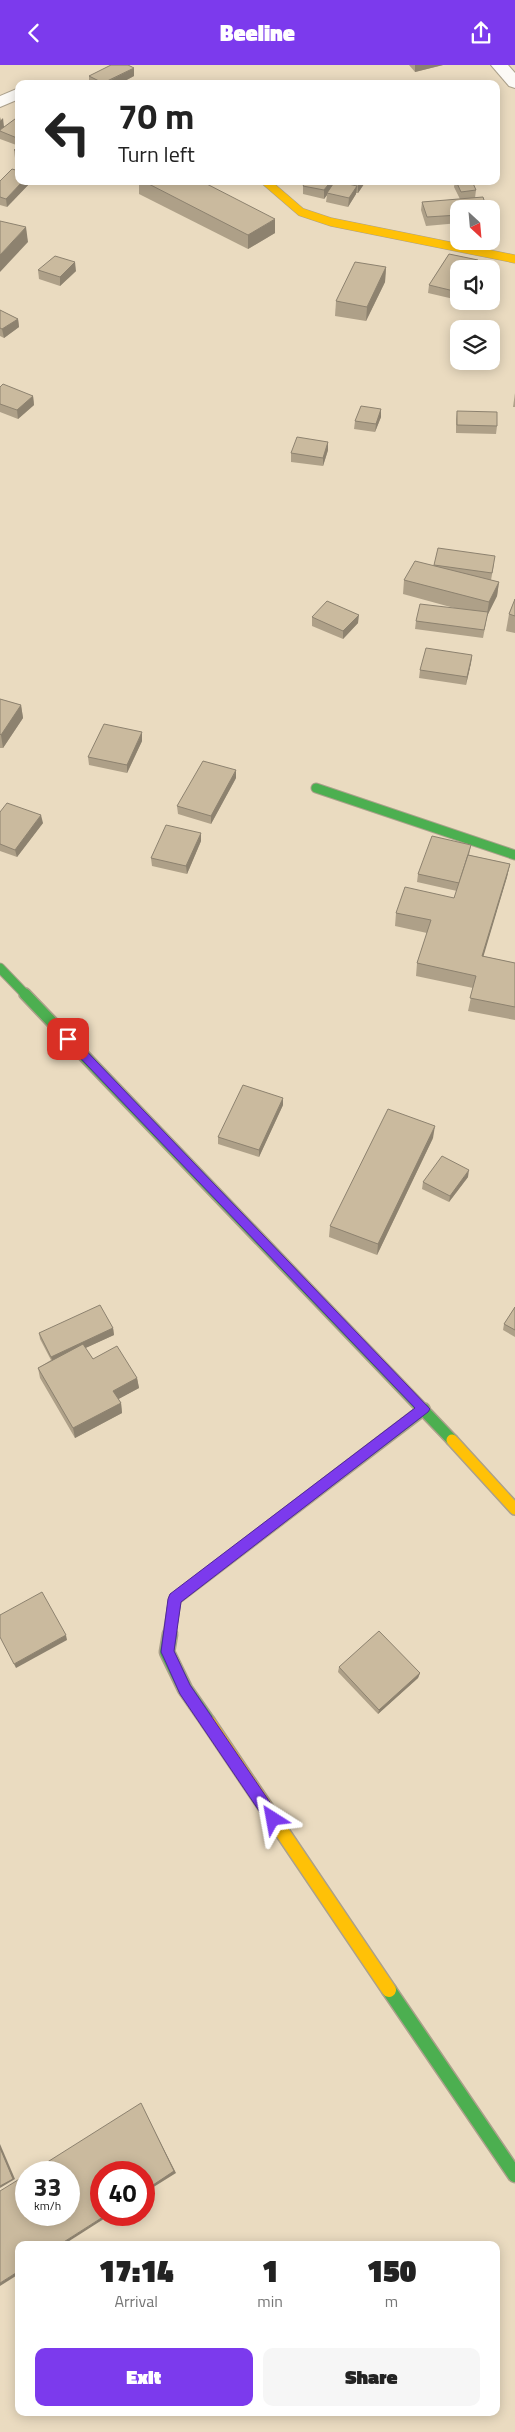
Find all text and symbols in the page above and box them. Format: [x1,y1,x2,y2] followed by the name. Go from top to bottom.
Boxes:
[220,16,295,50] text: Beeline
[20,19,48,47] icon: back
[467,19,495,47] icon: share
[118,89,194,143] text: 70 m
[35,100,100,165] icon: left
[118,137,195,171] text: Turn left
[450,200,500,250] north arrow
[450,200,500,370] map controls
[450,260,500,310] button: sound
[450,320,500,370] button: layers
[47,1018,89,1060] pin
[54,1025,82,1053] icon: arrive
[246,1792,298,1844] position arrow
[90,2161,155,2226] speed limit sign: 40
[33,2168,62,2206] text: 33
[34,2196,61,2215] text: km/h
[99,2248,173,2294] text: 17:14
[262,2248,278,2294] text: 1
[367,2248,416,2294] text: 150
[114,2289,158,2313] text: Arrival
[257,2289,283,2313] text: min
[385,2289,398,2313] text: m
[35,2348,253,2406] button: Exit
[263,2348,480,2406] button: Share

